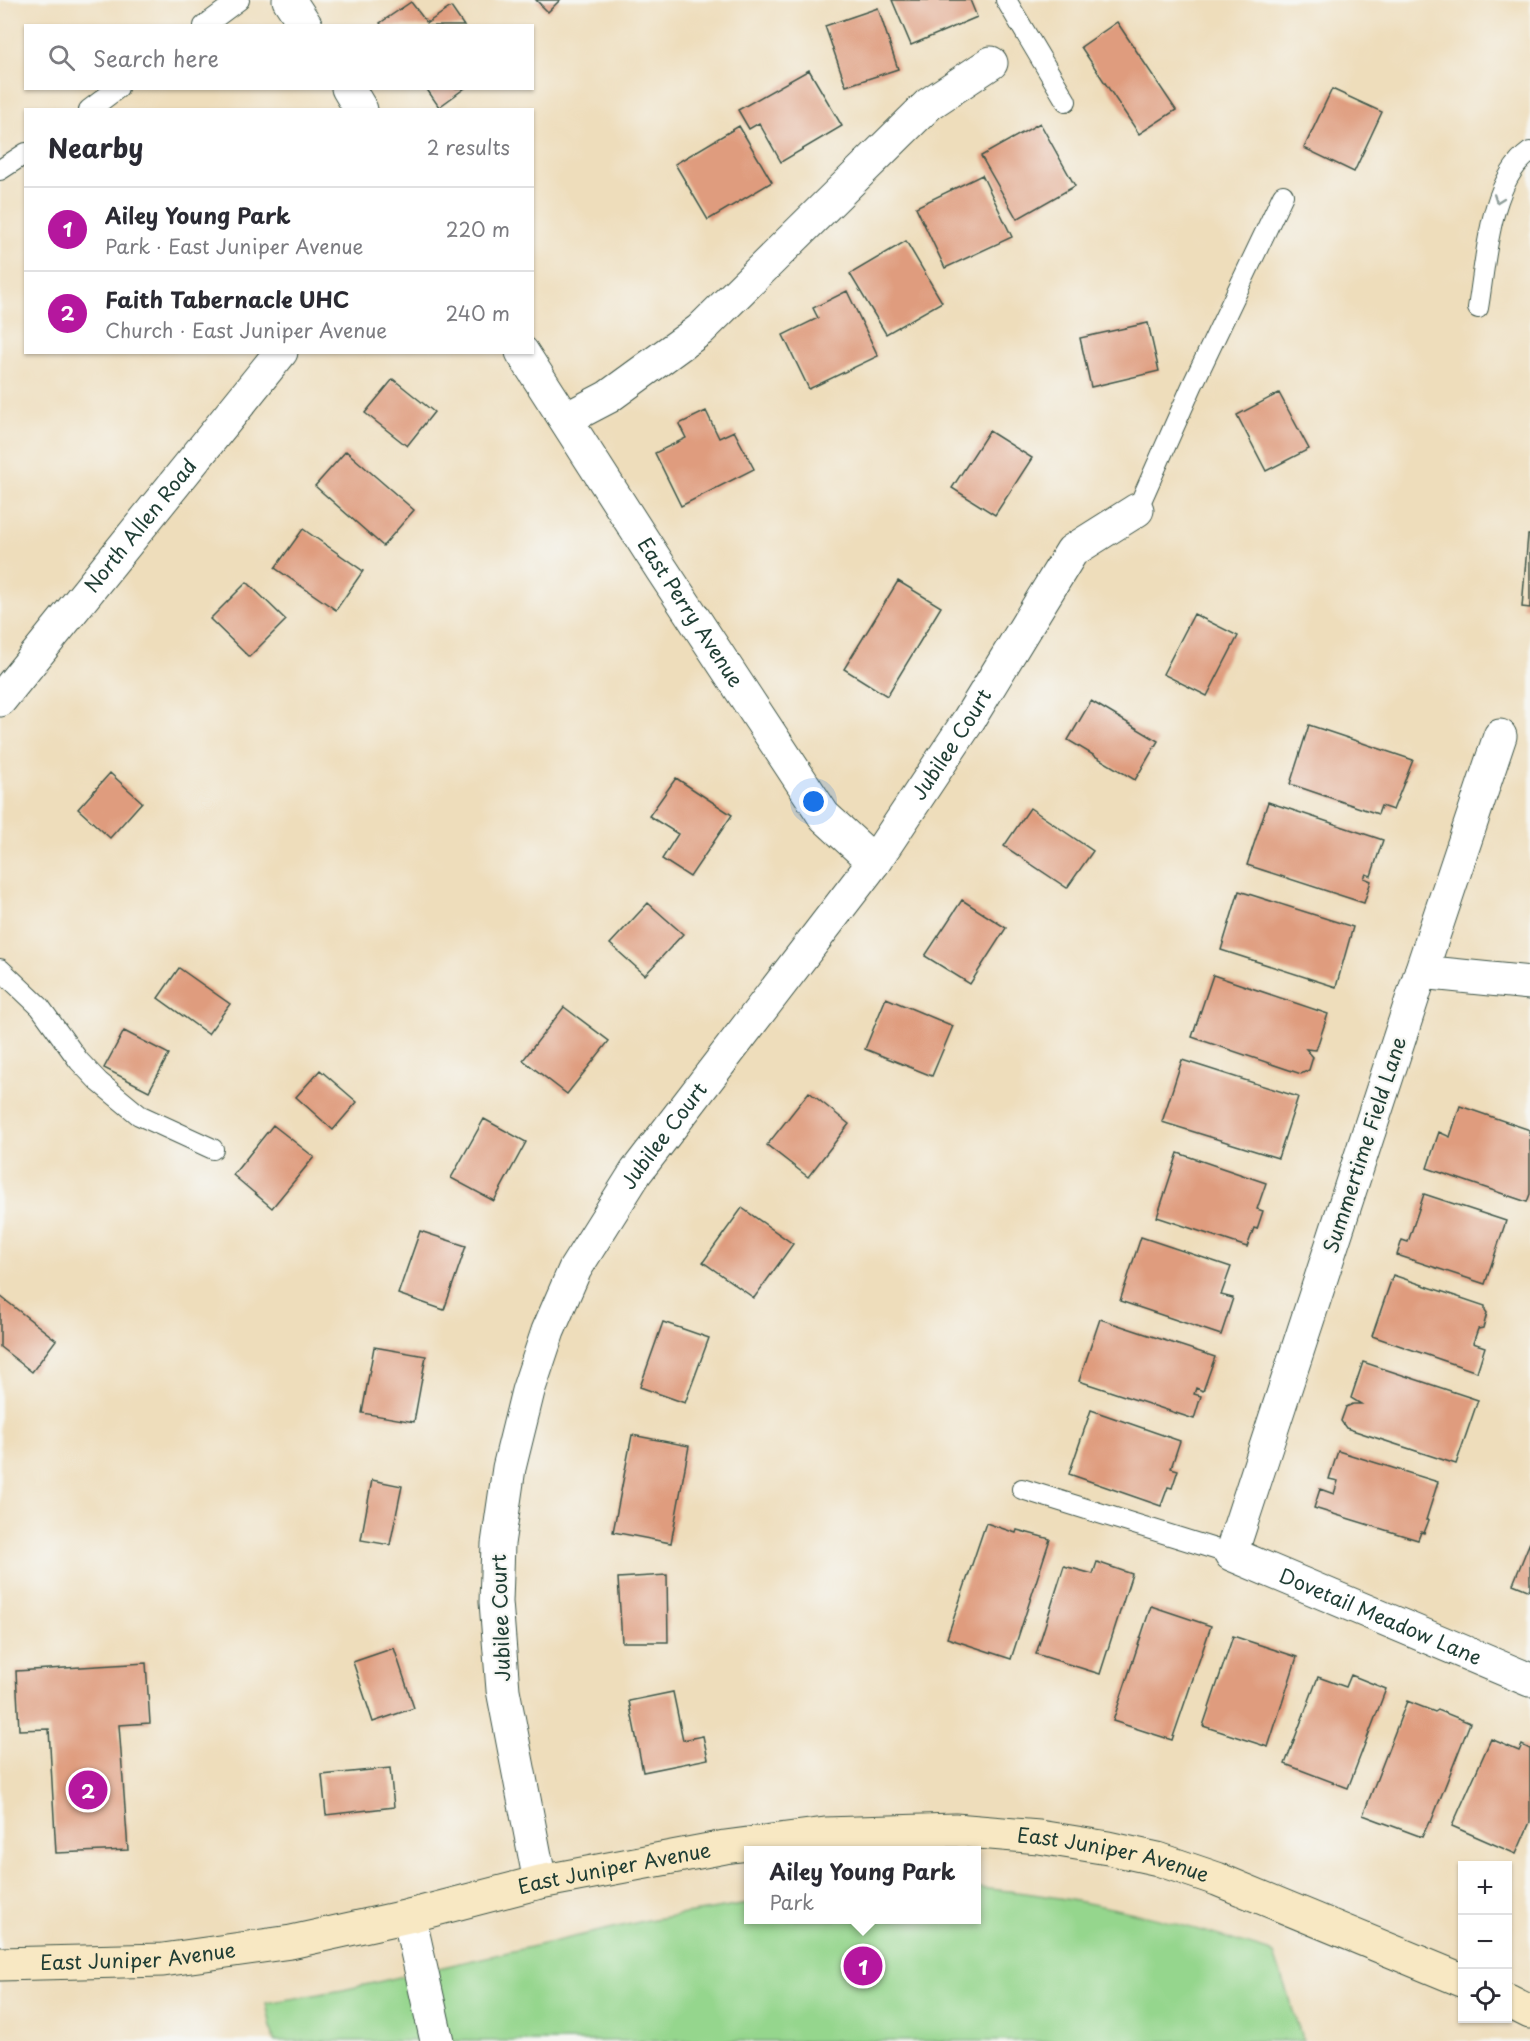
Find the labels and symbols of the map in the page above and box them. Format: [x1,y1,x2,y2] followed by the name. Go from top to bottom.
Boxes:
[1493,194,1506,204] one-way arrow
[77,452,203,599] street label: North Allen Road
[631,531,751,693] street label: East Perry Avenue
[903,683,998,806] street label: Jubilee Court
[799,787,828,816] your location
[1315,1033,1413,1257] street label: Summertime Field Lane
[613,1075,714,1195] street label: Jubilee Court
[483,1554,517,1682] street label: Jubilee Court
[1275,1560,1486,1672] street label: Dovetail Meadow Lane
[68,1768,107,1812] pin: 2
[1016,1819,1213,1889] street label: East Juniper Avenue
[514,1834,713,1901] street label: East Juniper Avenue
[40,1934,237,1977] street label: East Juniper Avenue
[844,1944,882,1988] pin: 1

